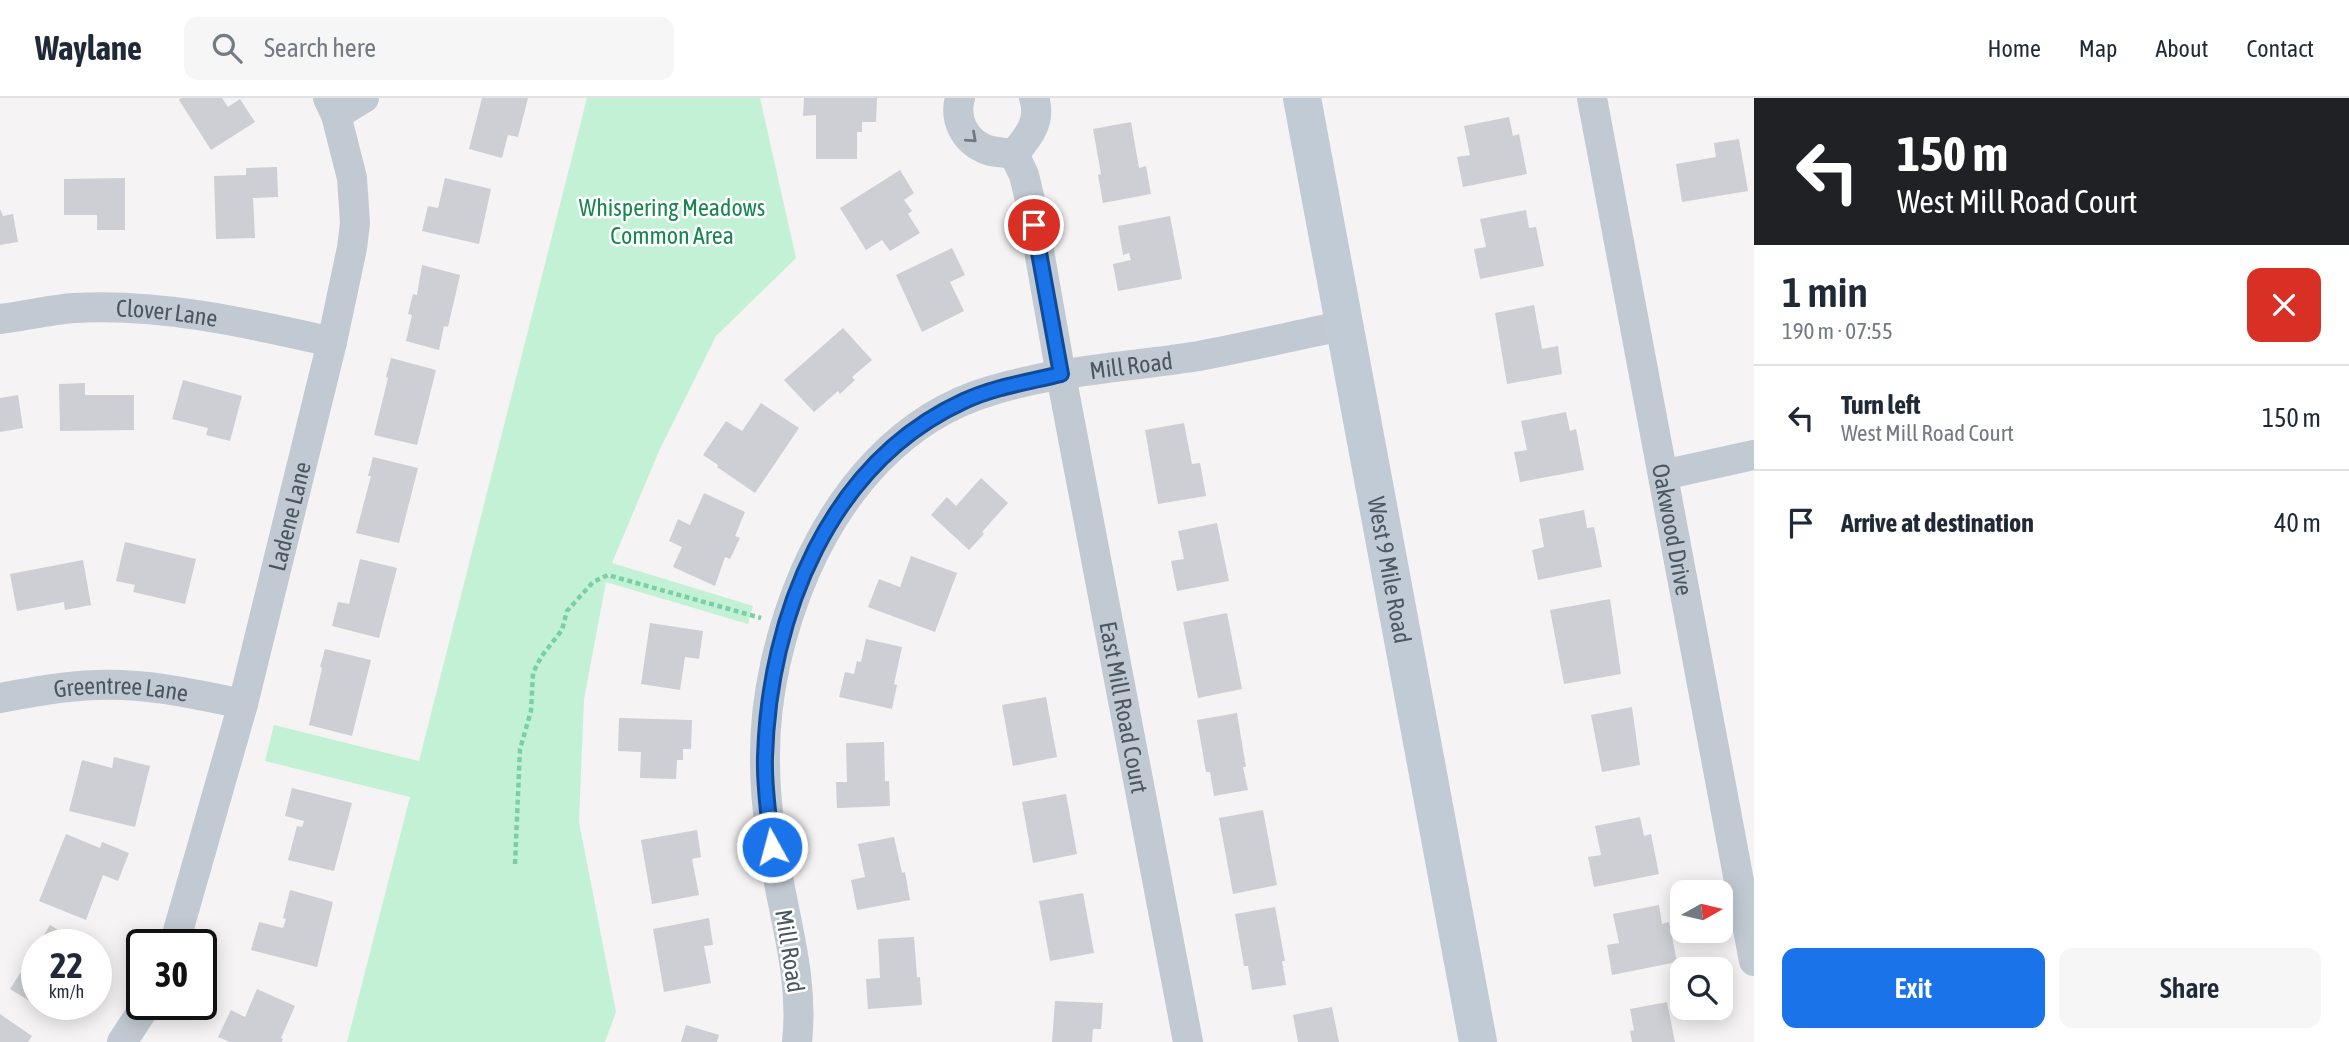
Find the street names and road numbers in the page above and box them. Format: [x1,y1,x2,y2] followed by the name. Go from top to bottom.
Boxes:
[116,294,220,331] street label: Clover Lane
[1088,346,1174,384] street label: Mill Road
[263,459,316,574] street label: Ladene Lane
[1647,461,1699,598] street label: Oakwood Drive
[1363,494,1417,645] street label: West 9 Mile Road
[1095,619,1154,796] street label: East Mill Road Court
[52,671,190,706] street label: Greentree Lane
[770,908,810,994] street label: Mill Road

